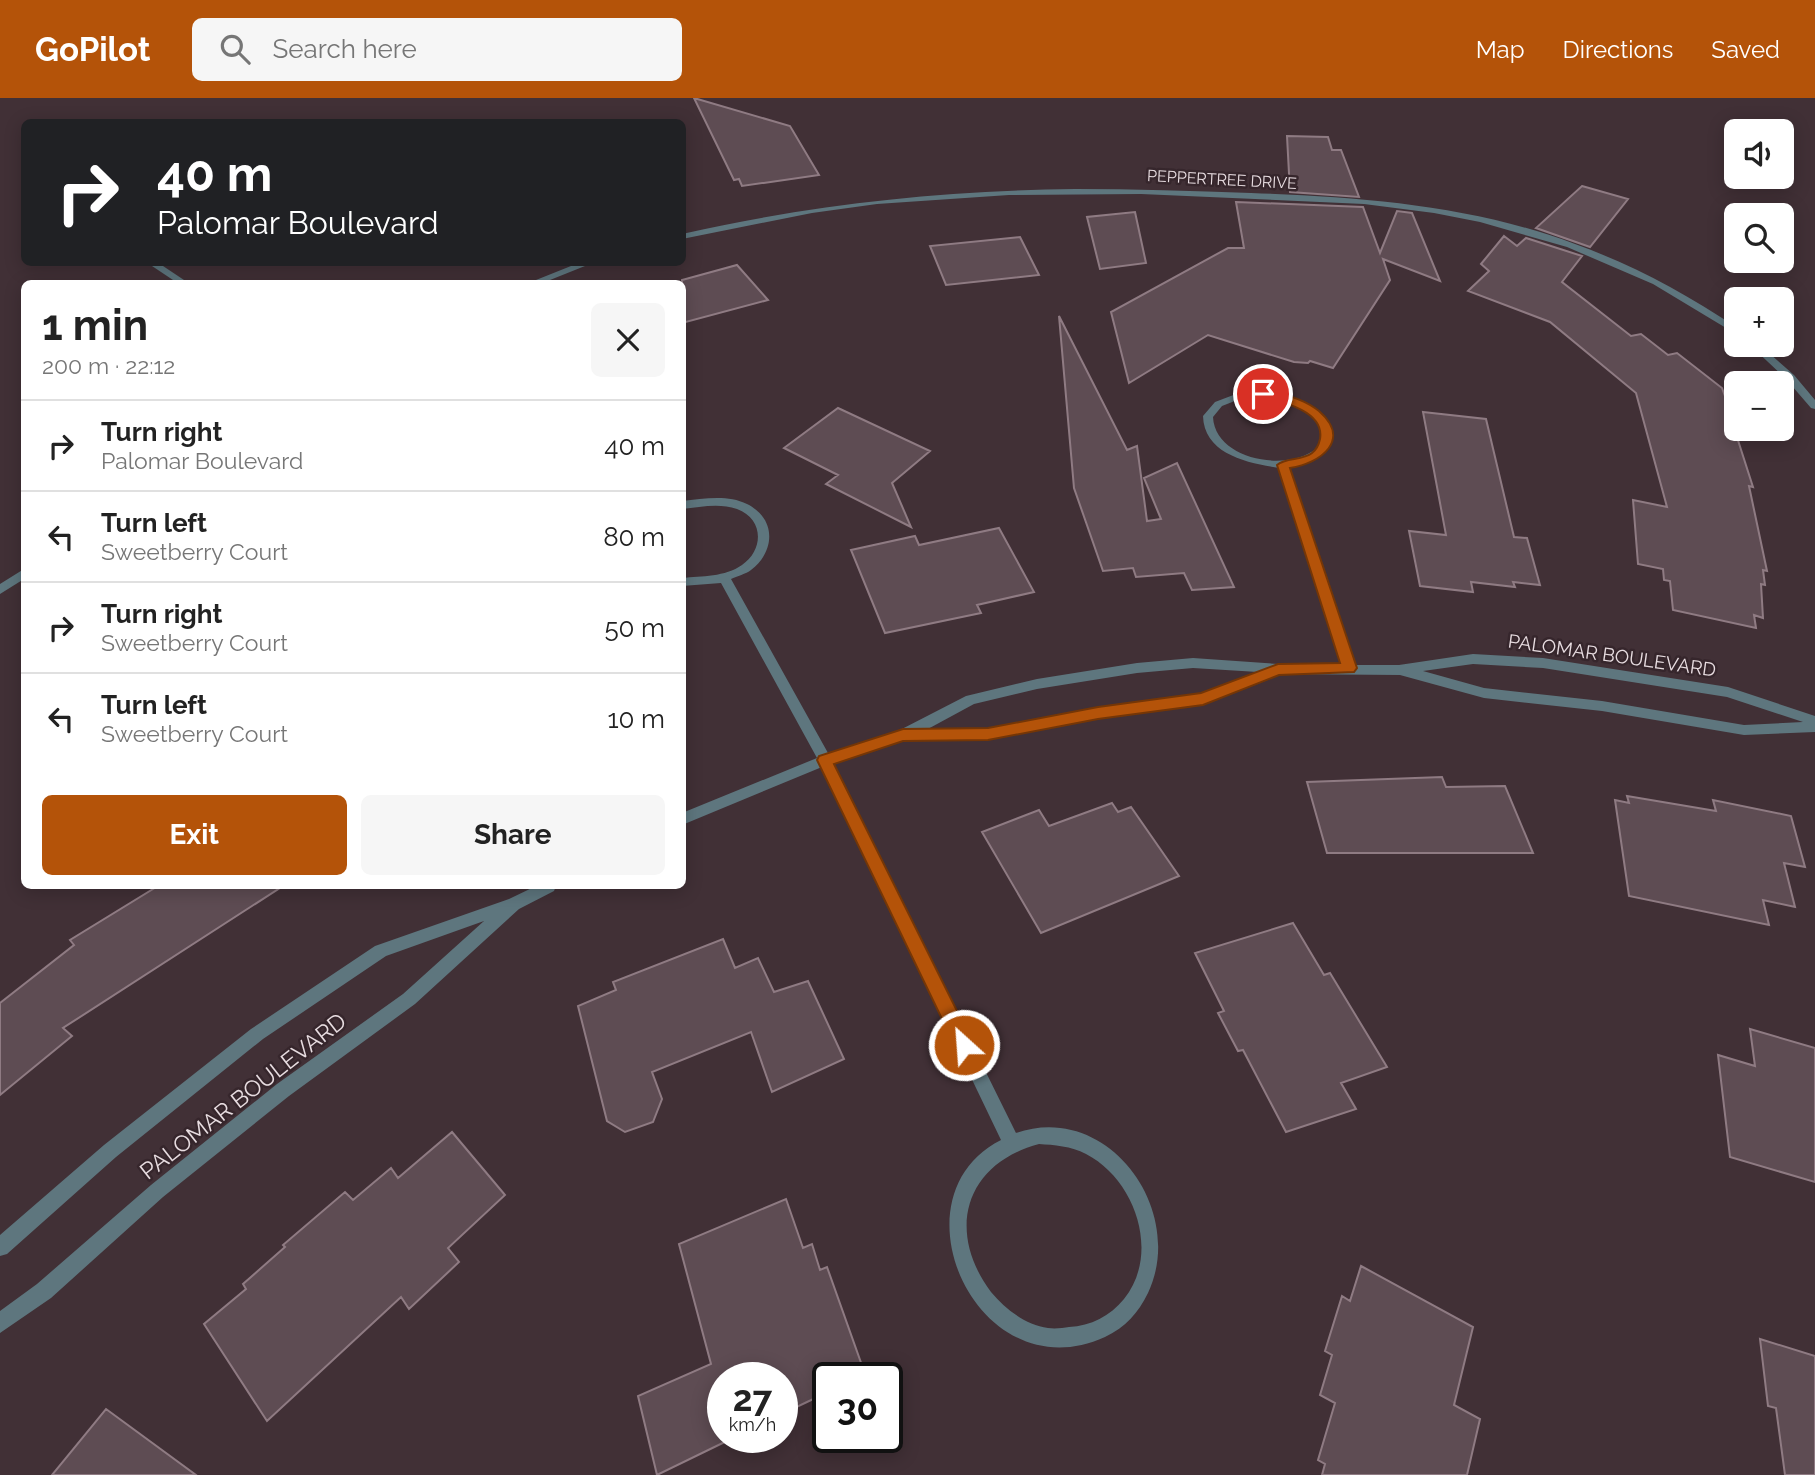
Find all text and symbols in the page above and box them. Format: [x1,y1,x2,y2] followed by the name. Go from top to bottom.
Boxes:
[192,18,682,81] search box
[35,30,150,69] text: GoPilot
[216,30,254,68] icon: search
[272,34,417,64] text: Search here
[1476,35,1525,64] text: Map
[1563,35,1673,64] text: Directions
[1711,35,1780,64] text: Saved
[1724,119,1794,441] map controls
[1724,119,1794,189] button: sound
[157,145,272,202] text: 40 m
[42,147,133,238] icon: right
[1147,166,1298,193] street label: PEPPERTREE DRIVE
[1724,203,1794,273] button: search
[157,204,439,241] text: Palomar Boulevard
[1724,287,1794,357] button: +
[42,301,148,350] text: 1 min
[591,303,665,377] button: close
[42,352,175,379] text: 200 m · 22:12
[1233,364,1293,424] pin
[1724,371,1794,441] button: −
[1244,375,1282,413] icon: arrive
[101,417,222,447] text: Turn right
[42,427,80,465] icon: right
[604,431,665,461] text: 40 m
[101,447,303,474] text: Palomar Boulevard
[101,508,207,538] text: Turn left
[42,518,80,556] icon: left
[603,522,665,552] text: 80 m
[101,538,288,565] text: Sweetberry Court
[101,599,222,629] text: Turn right
[42,609,80,647] icon: right
[604,613,665,643] text: 50 m
[101,629,288,656] text: Sweetberry Court
[1507,630,1717,680] street label: PALOMAR BOULEVARD
[101,690,207,720] text: Turn left
[42,700,80,738] icon: left
[607,704,665,734] text: 10 m
[101,720,288,747] text: Sweetberry Court
[42,795,347,875] button: Exit
[361,795,665,875] button: Share
[134,1007,351,1184] street label: PALOMAR BOULEVARD
[927,1008,1001,1082] position arrow
[812,1362,903,1453] speed limit sign: 30
[733,1378,772,1419] text: 27
[729,1414,776,1435] text: km/h

